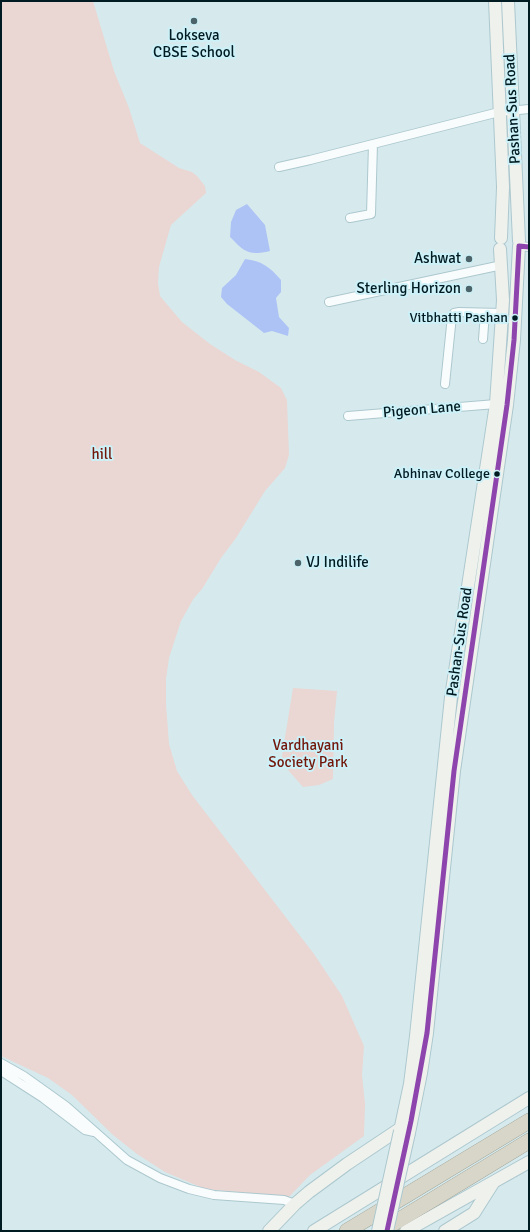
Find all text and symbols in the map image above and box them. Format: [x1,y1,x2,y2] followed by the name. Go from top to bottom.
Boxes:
[189,16,199,26] marker: Lokseva CBSE School
[153,27,235,62] place label: Lokseva CBSE School
[501,54,525,164] street label: Pashan-Sus Road
[414,250,461,268] place label: Ashwat
[464,254,474,264] marker: Ashwat
[357,280,461,298] place label: Sterling Horizon
[464,284,474,294] marker: Sterling Horizon
[409,310,508,326] place label: Vitbhatti Pashan
[510,313,520,323] marker: Vitbhatti Pashan
[382,398,462,422] street label: Pigeon Lane
[92,446,112,464] park label: hill
[394,466,490,482] place label: Abhinav College
[492,469,502,479] marker: Abhinav College
[306,554,369,572] place label: VJ Indilife
[293,558,303,568] marker: VJ Indilife
[443,586,477,698] street label: Pashan-Sus Road
[268,737,348,772] park label: Vardhayani Society Park

